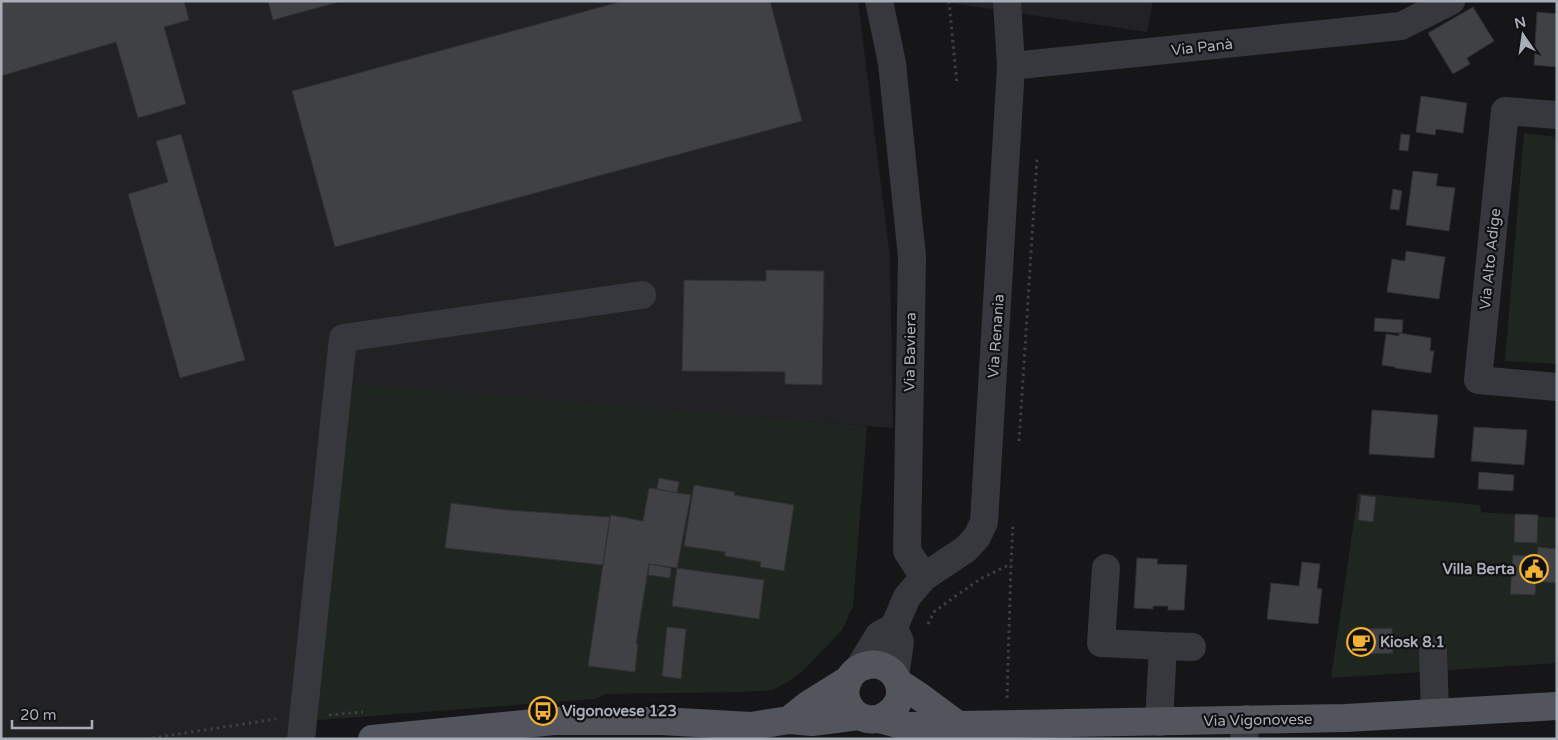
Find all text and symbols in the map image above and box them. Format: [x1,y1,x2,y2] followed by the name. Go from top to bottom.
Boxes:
[1498,10,1548,60] north arrow
[1513,13,1528,32] text: N
[1170,35,1234,59] street label: Via Panà
[1476,207,1504,311] street label: Via Alto Adige
[984,293,1008,379] street label: Via Renania
[900,312,920,392] street label: Via Baviera
[1519,554,1549,584] public building icon: Villa Berta
[1442,560,1515,578] place label: Villa Berta
[1346,627,1376,657] cafe icon: Kiosk 8.1
[1380,633,1445,651] place label: Kiosk 8.1
[528,696,558,726] bus stop icon: Vigonovese 123
[12,698,92,730] scale bar
[562,702,677,721] place label: Vigonovese 123
[20,706,57,724] text: 20 m
[1203,710,1313,730] street label: Via Vigonovese

